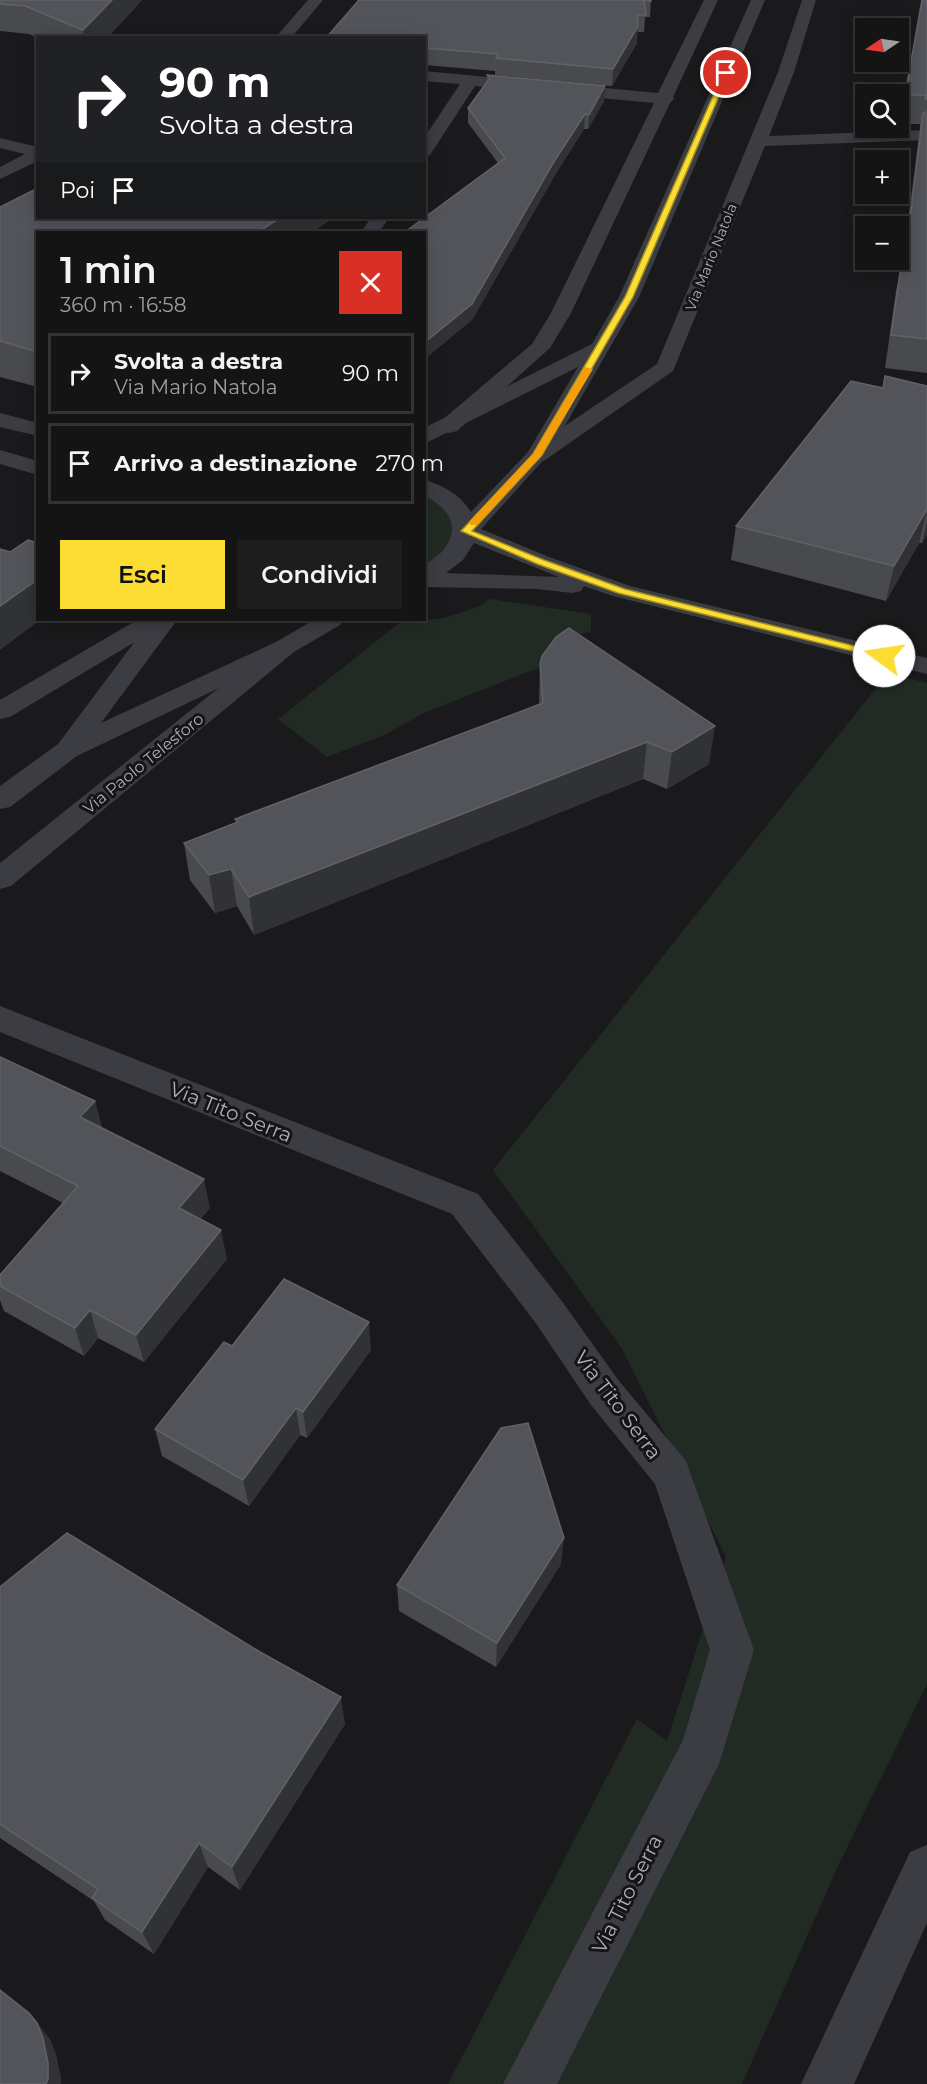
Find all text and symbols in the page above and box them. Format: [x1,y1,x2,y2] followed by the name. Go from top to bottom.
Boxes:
[855,18,909,72] north arrow
[855,18,909,270] map controls
[700,47,751,98] pin
[159,56,270,108] text: 90 m
[709,56,742,89] icon: arrive
[60,60,138,138] icon: right
[855,84,909,138] button: search
[159,108,354,141] text: Svolta a destra
[855,150,909,204] button: +
[107,174,140,207] icon: arrive
[60,177,95,204] text: Poi
[681,201,741,313] street label: Via Mario Natola
[855,216,909,270] button: −
[60,248,157,292] text: 1 min
[339,251,402,314] button: close
[60,293,186,317] text: 360 m · 16:58
[114,348,283,375] text: Svolta a destra
[63,357,96,390] icon: right
[342,360,399,387] text: 90 m
[114,375,277,399] text: Via Mario Natola
[63,447,96,480] icon: arrive
[114,450,357,477] text: Arrivo a destinazione
[375,450,444,477] text: 270 m
[60,540,225,609] button: Esci
[237,540,402,609] button: Condividi
[852,624,916,688] position arrow
[79,709,207,818] street label: Via Paolo Telesforo
[166,1077,296,1147] street label: Via Tito Serra
[569,1346,667,1464] street label: Via Tito Serra
[587,1831,667,1957] street label: Via Tito Serra

